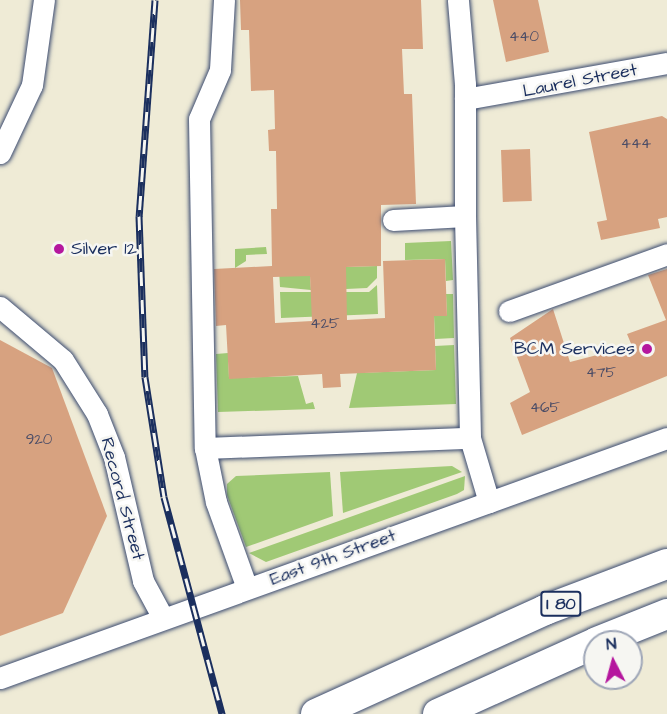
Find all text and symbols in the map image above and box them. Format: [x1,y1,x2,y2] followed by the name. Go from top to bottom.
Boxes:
[509,28,539,46] house number: 440
[521,59,639,103] street label: Laurel Street
[621,135,651,153] house number: 444
[71,238,137,260] place label: Silver 12
[52,242,66,256] marker: Silver 12
[310,315,340,333] house number: 425
[514,338,635,360] place label: BCM Services
[640,342,654,356] marker: BCM Services
[586,364,616,382] house number: 475
[530,399,560,417] house number: 465
[26,431,52,449] house number: 920
[95,435,149,563] street label: Record Street
[267,525,399,591] street label: East 9th Street
[540,591,582,617] road number: I 80
[583,630,643,690] north arrow
[605,633,617,656] text: N

